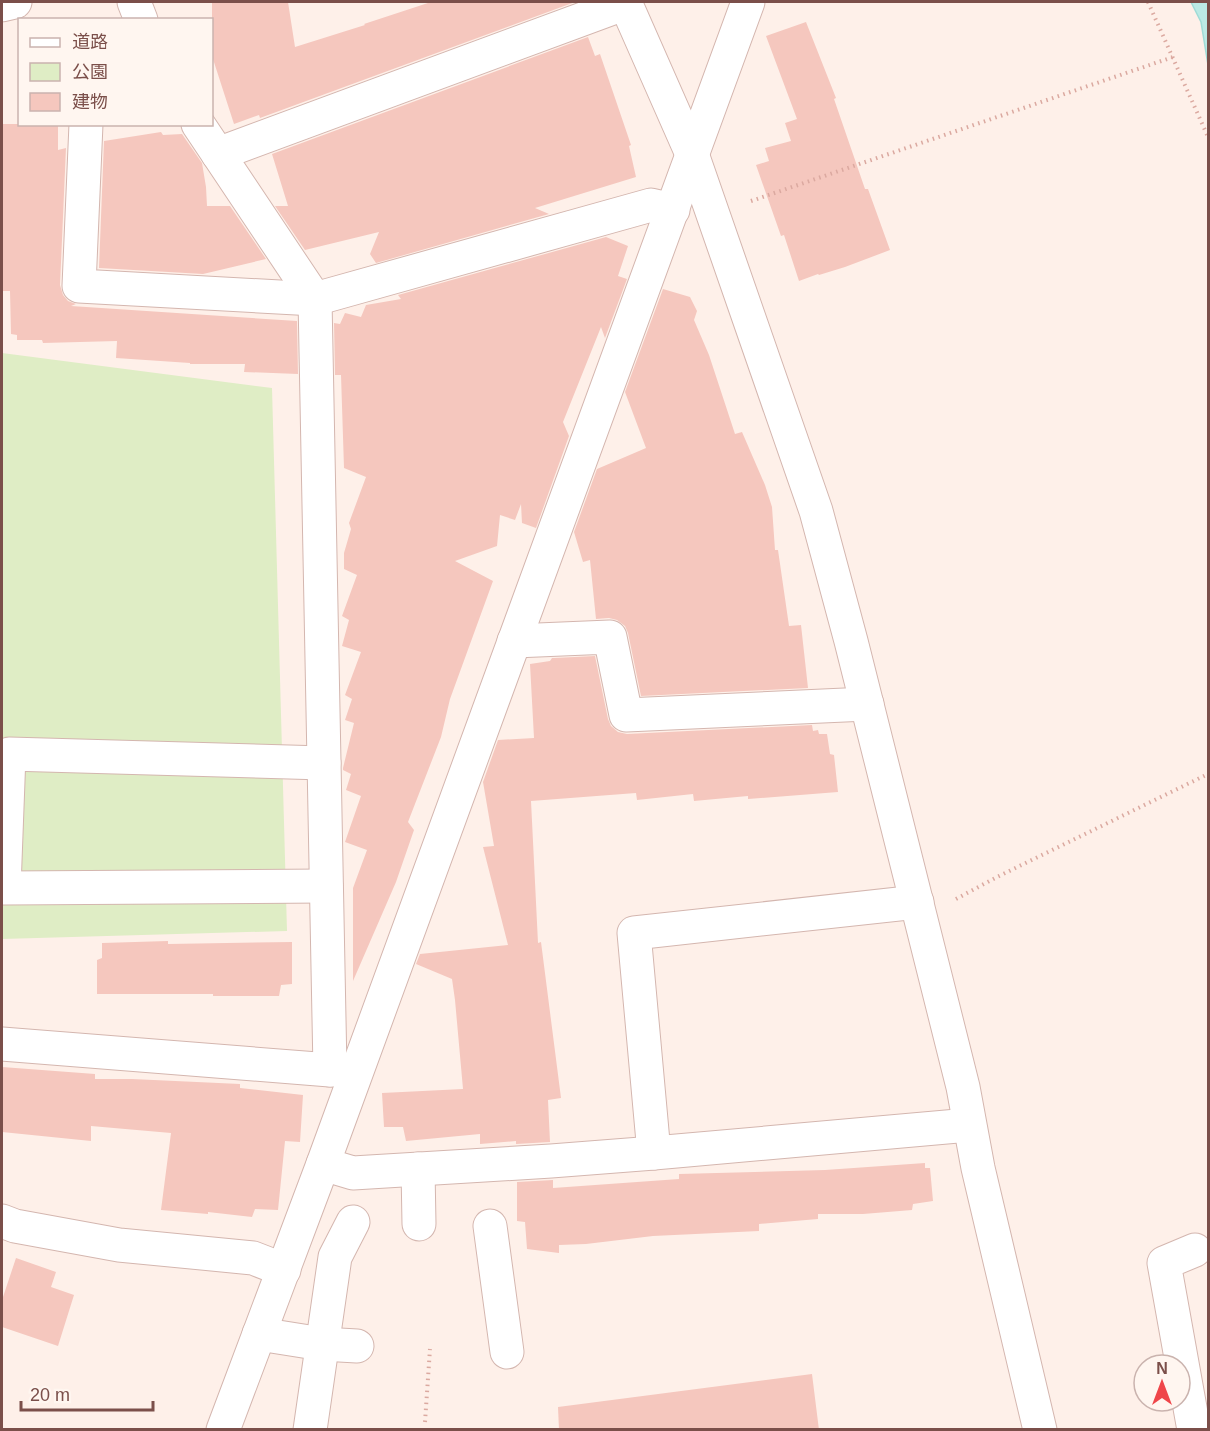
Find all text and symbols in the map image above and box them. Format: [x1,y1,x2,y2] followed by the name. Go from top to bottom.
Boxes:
[18,18,213,126] legend
[72,32,108,52] text: 道路
[72,62,108,82] text: 公園
[72,92,108,112] text: 建物
[1132,1353,1192,1413] north arrow
[1156,1360,1168,1377] text: N
[21,1374,153,1412] scale bar
[30,1385,70,1405] text: 20 m

